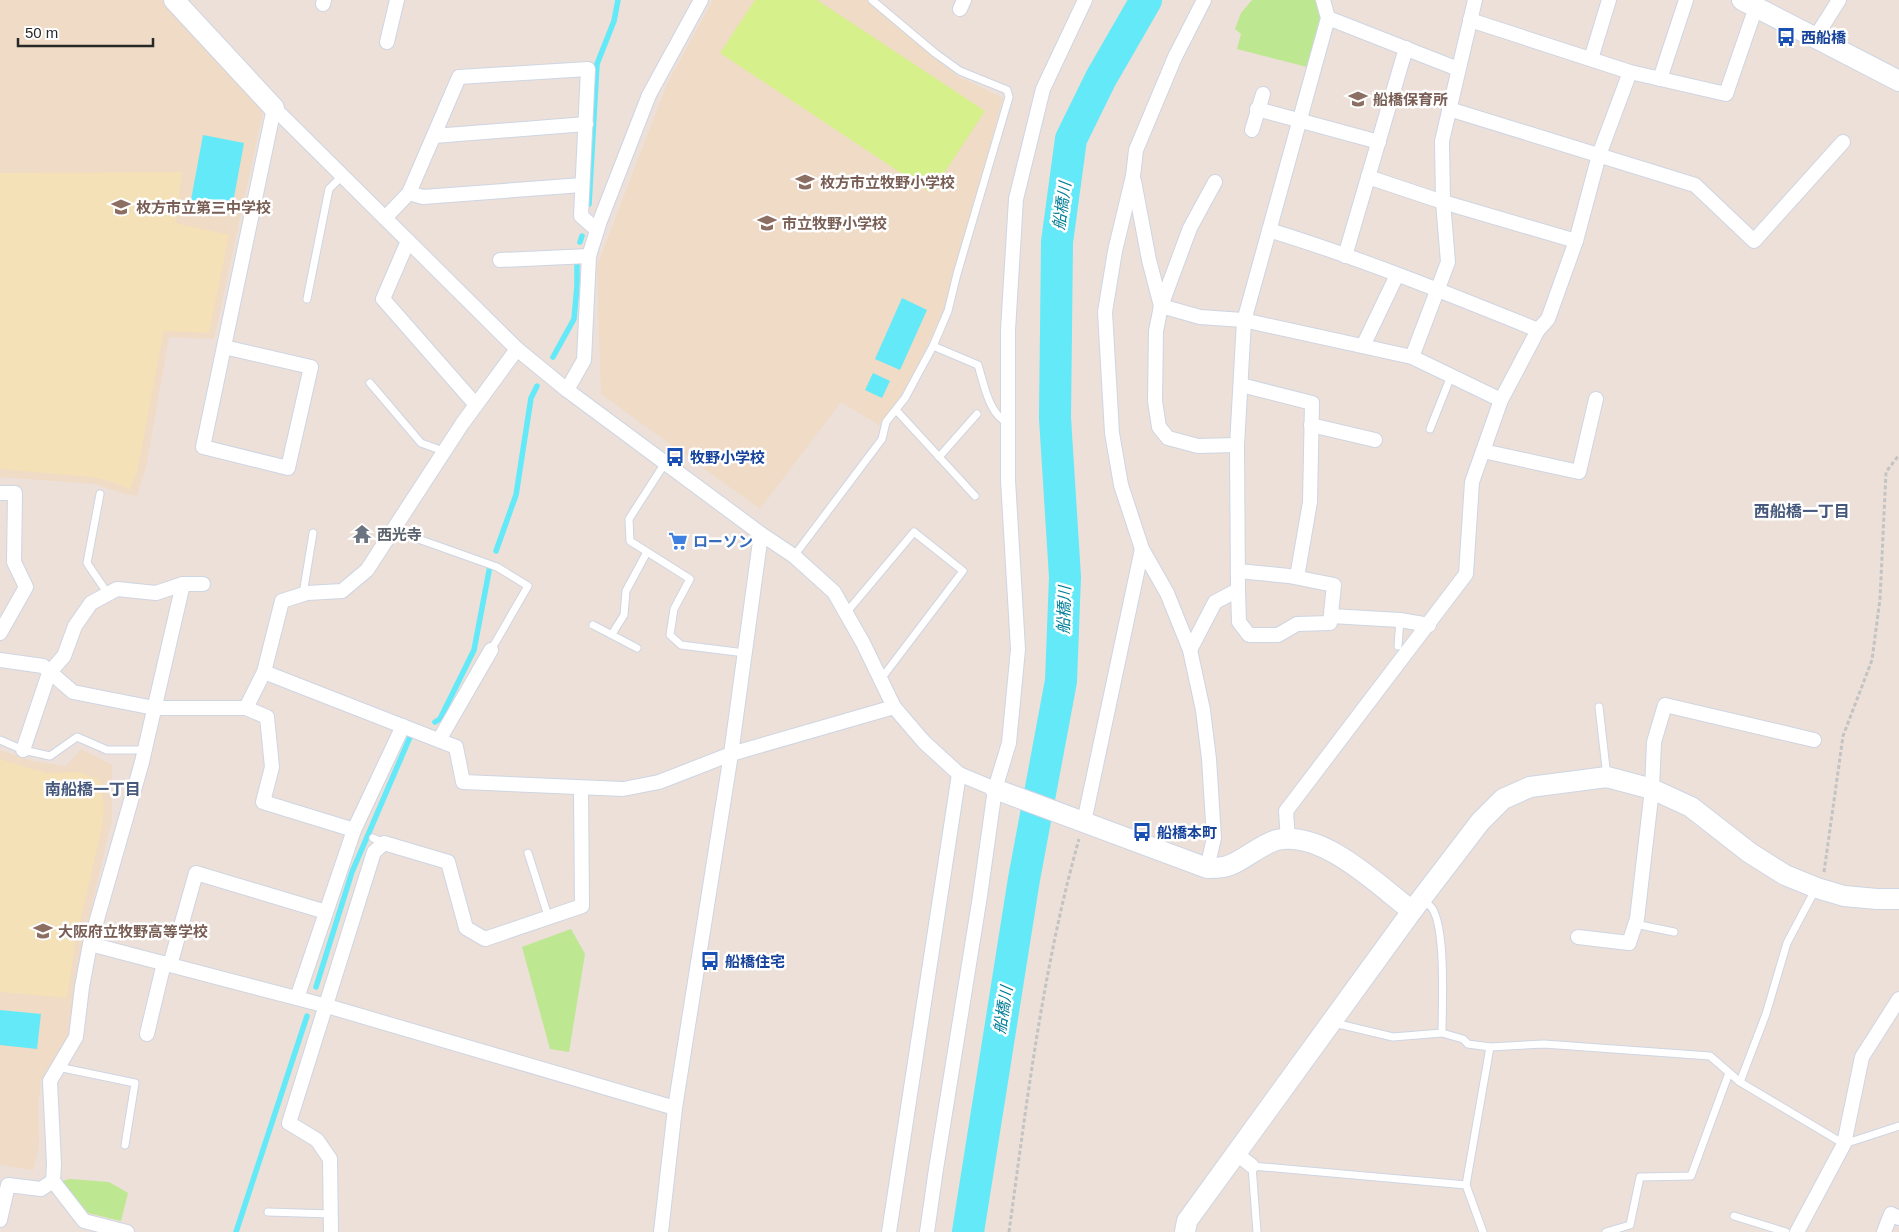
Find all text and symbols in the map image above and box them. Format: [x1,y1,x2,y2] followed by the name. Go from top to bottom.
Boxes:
[18,15,152,47] scale bar
[25,24,58,41] text: 50 m
[1775,26,1797,48] bus stop icon: 西船橋
[1801,29,1847,46] place label: 西船橋
[1347,88,1369,110] school or university icon: 船橋保育所
[1373,91,1448,108] place label: 船橋保育所
[794,171,816,193] school or university icon: 枚方市立牧野小学校
[820,174,955,191] place label: 枚方市立牧野小学校
[1050,179,1074,231] water label: 船橋川
[110,196,132,218] school or university icon: 枚方市立第三中学校
[136,199,271,216] place label: 枚方市立第三中学校
[756,212,778,234] school or university icon: 市立牧野小学校
[782,215,887,232] place label: 市立牧野小学校
[664,446,686,468] bus stop icon: 牧野小学校
[690,449,765,466] place label: 牧野小学校
[1754,503,1850,520] district label: 西船橋一丁目
[351,523,373,545] temple icon: 西光寺
[377,526,422,543] place label: 西光寺
[667,530,689,552] supermarket icon: ローソン
[693,533,753,550] place label: ローソン
[1055,584,1073,634] water label: 船橋川
[45,781,141,798] district label: 南船橋一丁目
[1131,821,1153,843] bus stop icon: 船橋本町
[1157,824,1217,841] place label: 船橋本町
[32,920,54,942] school or university icon: 大阪府立牧野高等学校
[58,923,208,940] place label: 大阪府立牧野高等学校
[699,950,721,972] bus stop icon: 船橋住宅
[725,953,785,970] place label: 船橋住宅
[991,983,1015,1035] water label: 船橋川

